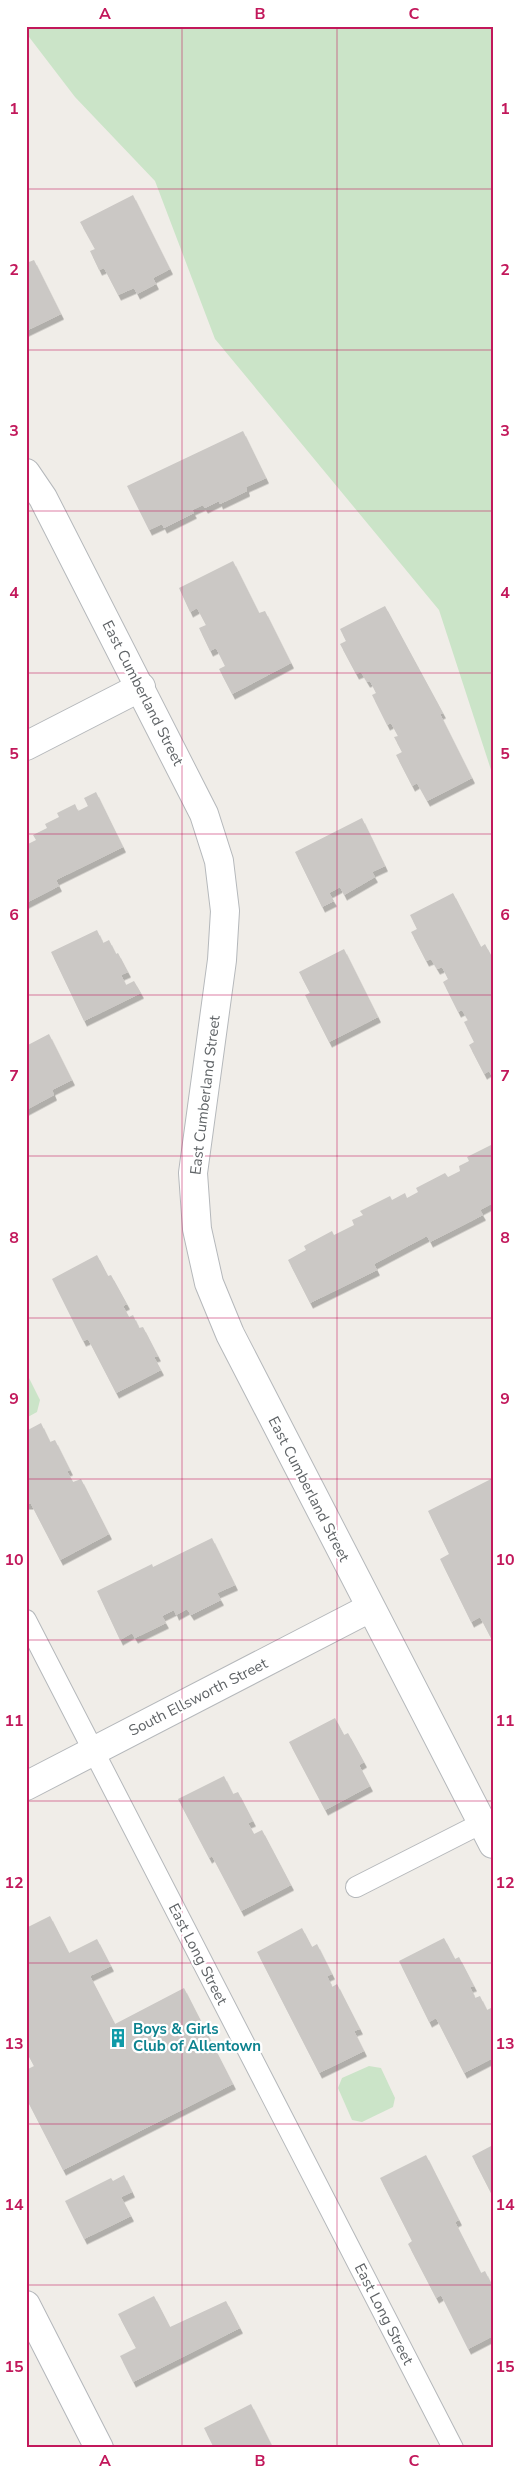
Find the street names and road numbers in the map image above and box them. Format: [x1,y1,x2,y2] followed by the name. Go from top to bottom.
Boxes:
[98,617,189,770] street label: East Cumberland Street
[185,1013,225,1176] street label: East Cumberland Street
[264,1413,355,1566] street label: East Cumberland Street
[125,1653,272,1741] street label: South Ellsworth Street
[164,1900,233,2009] street label: East Long Street
[350,2260,419,2369] street label: East Long Street

